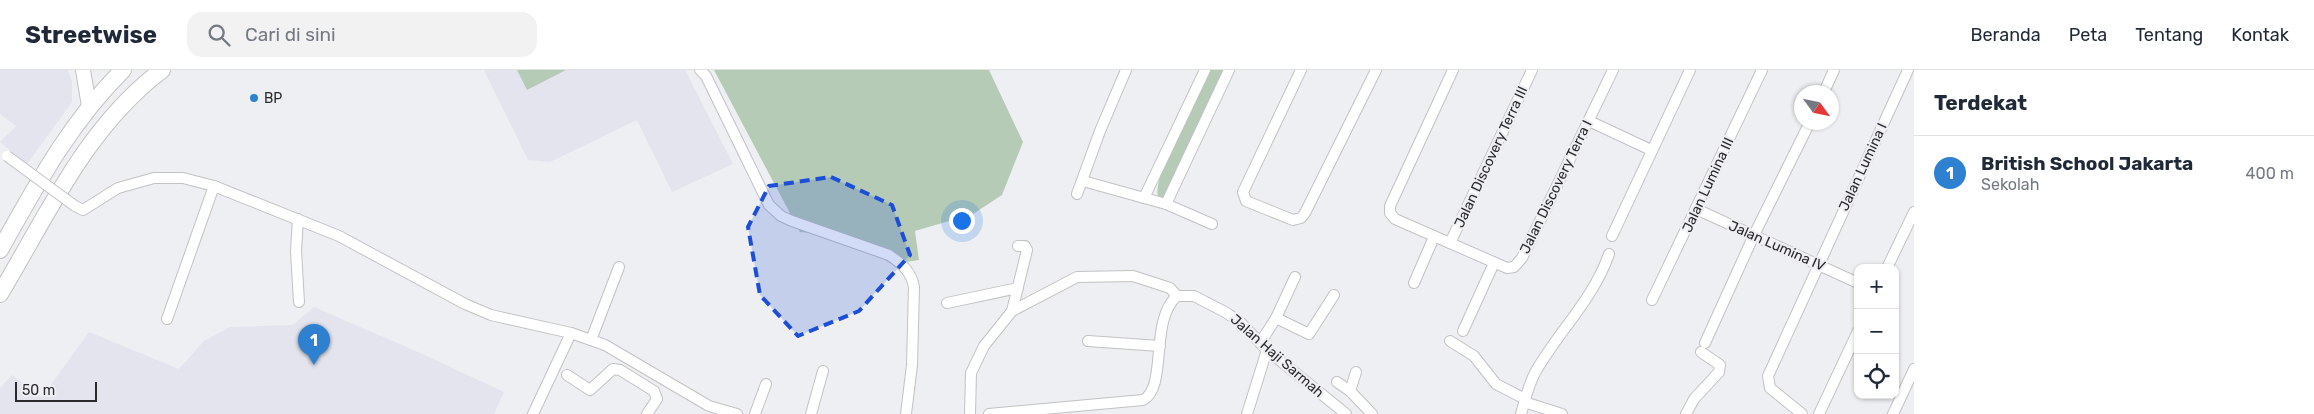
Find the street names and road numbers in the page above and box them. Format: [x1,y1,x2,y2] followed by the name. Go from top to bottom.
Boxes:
[1451,84,1531,230] street label: Jalan Discovery Terra III
[1516,117,1596,257] street label: Jalan Discovery Terra I
[1835,120,1891,214] street label: Jalan Lumina I
[1679,135,1737,235] street label: Jalan Lumina III
[1726,217,1828,275] street label: Jalan Lumina IV
[1227,311,1327,401] street label: Jalan Haji Sarmah

